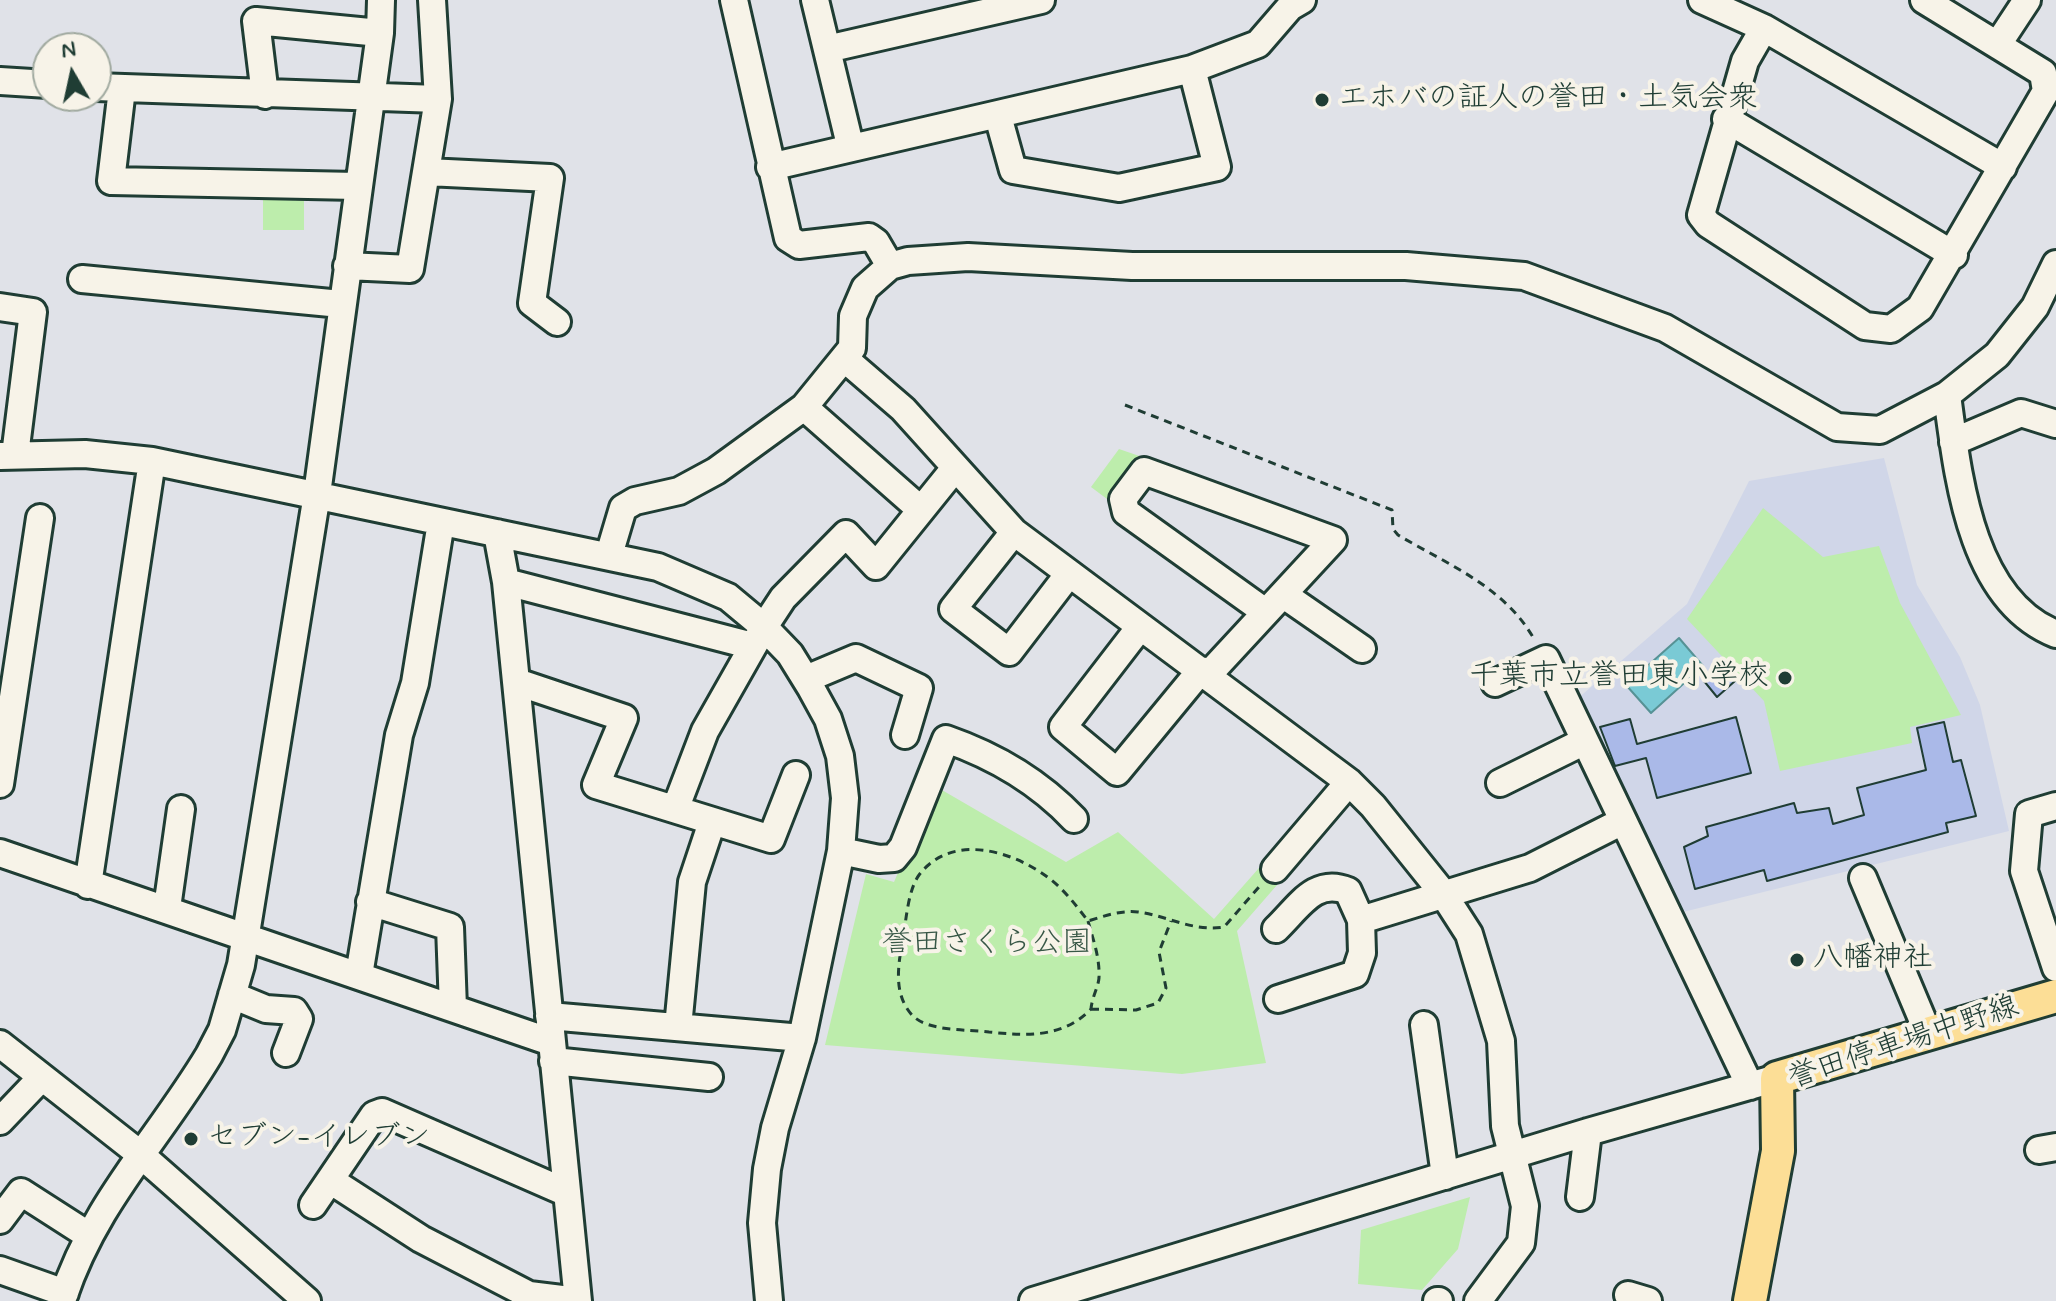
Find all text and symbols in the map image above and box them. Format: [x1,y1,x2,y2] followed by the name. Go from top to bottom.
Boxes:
[32,32,112,112] north arrow
[59,35,78,65] text: N
[1338,82,1758,118] place label: エホバの証人の誉田・土気会衆
[1313,91,1331,109] marker: エホバの証人の誉田・土気会衆
[1469,660,1769,696] place label: 千葉市立誉田東小学校
[1776,669,1794,687] marker: 千葉市立誉田東小学校
[882,927,1092,963] park label: 誉田さくら公園
[1813,942,1933,978] place label: 八幡神社
[1788,951,1806,969] marker: 八幡神社
[1784,990,2024,1098] street label: 誉田停車場中野線
[207,1121,430,1157] place label: セブン-イレブン
[182,1130,200,1148] marker: セブン-イレブン

